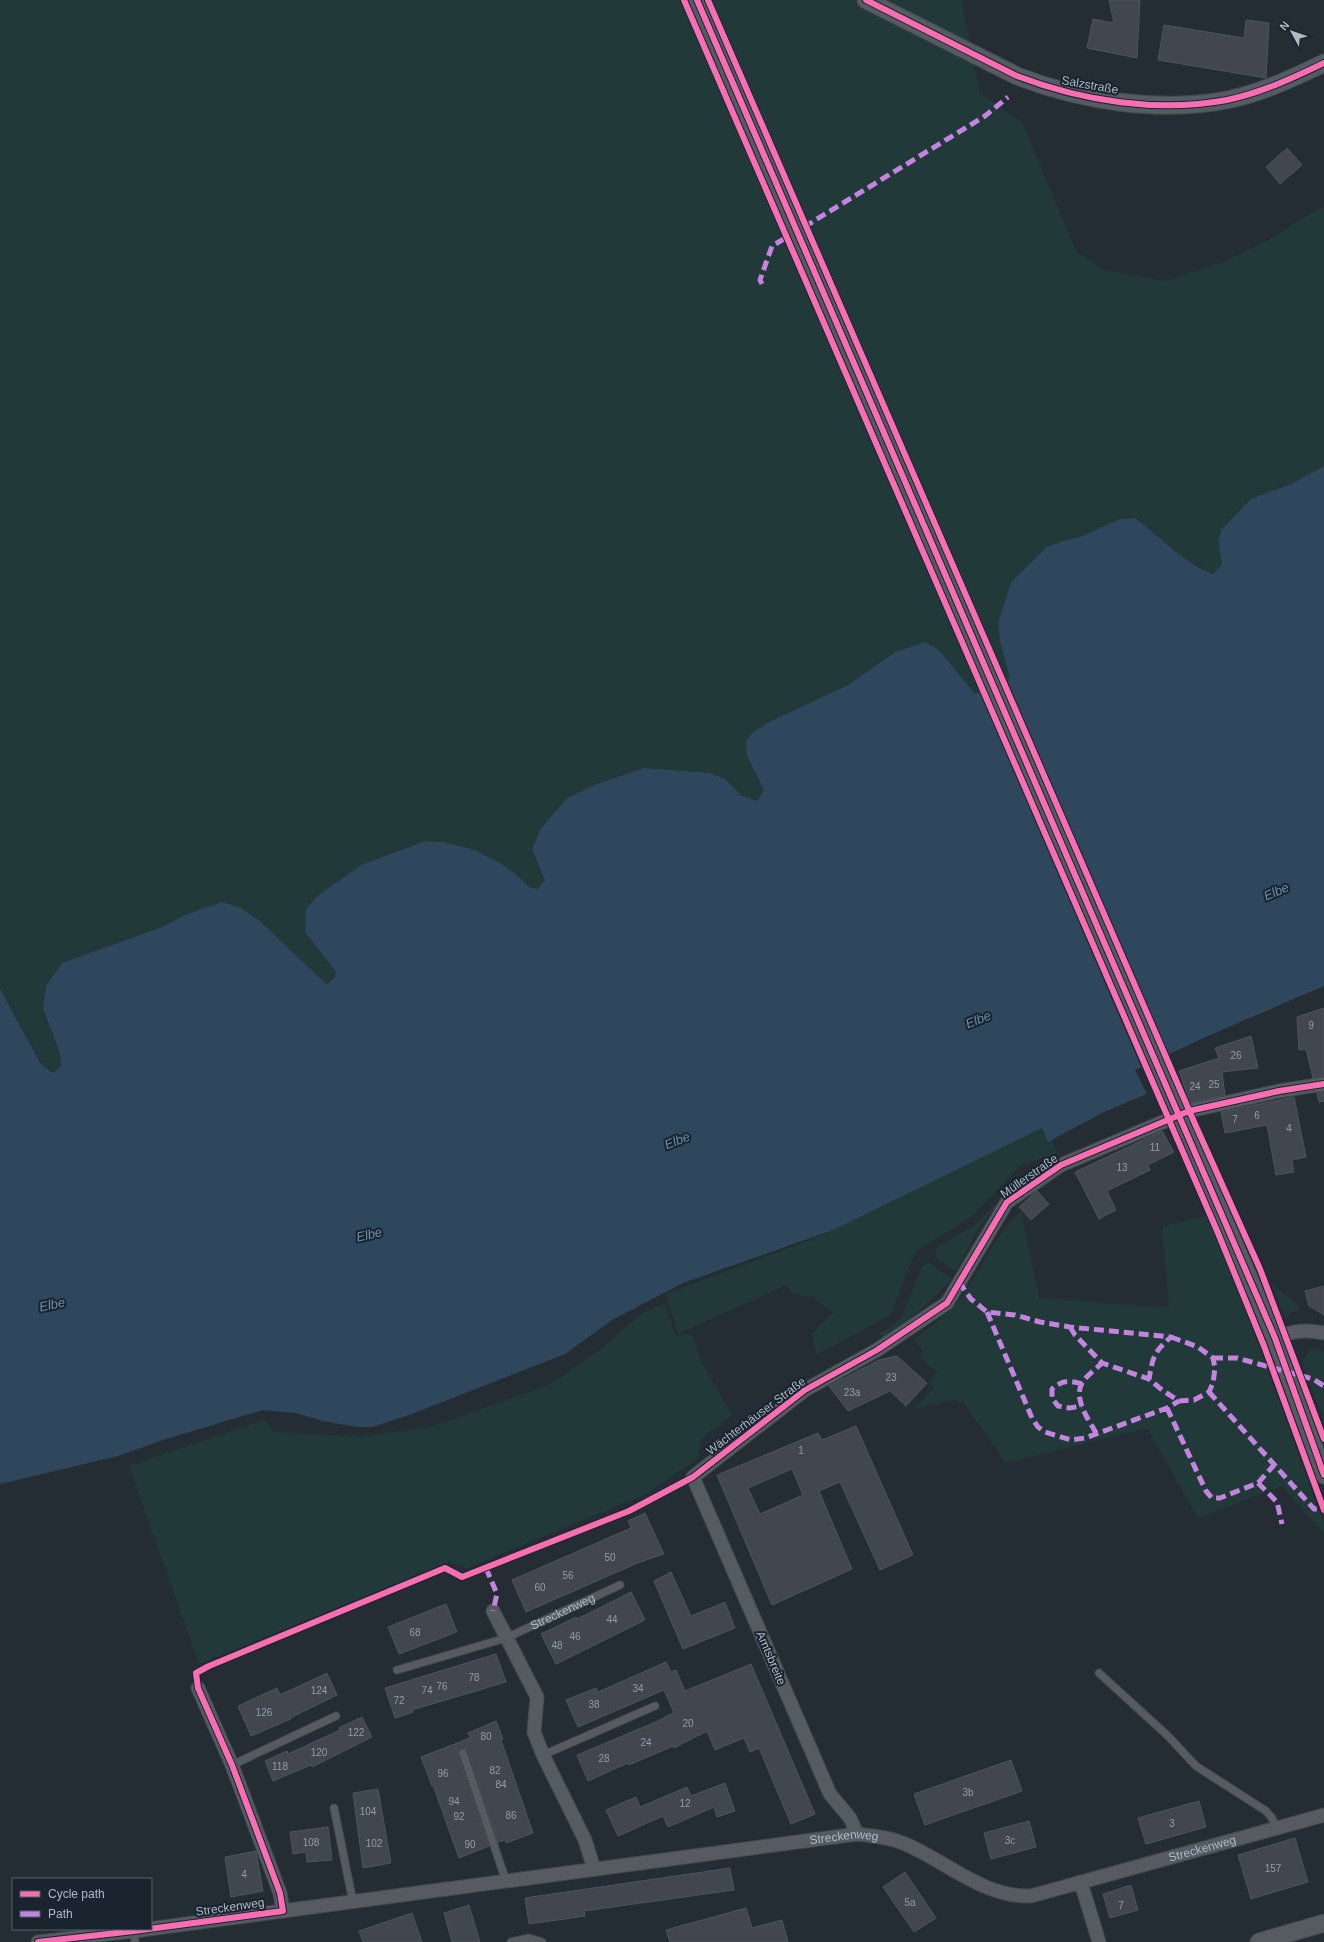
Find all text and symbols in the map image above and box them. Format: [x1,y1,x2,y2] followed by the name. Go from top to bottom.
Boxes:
[1272,12,1312,52] north arrow
[1277,19,1292,32] text: N
[1061,73,1120,97] street label: Salzstraße
[1261,879,1291,904] water label: Elbe
[963,1008,993,1031] water label: Elbe
[1308,1020,1314,1031] house number: 9
[1230,1050,1242,1061] house number: 26
[1208,1079,1220,1090] house number: 25
[1189,1081,1201,1092] house number: 24
[1254,1110,1260,1121] house number: 6
[1232,1114,1238,1125] house number: 7
[1286,1123,1292,1134] house number: 4
[662,1129,692,1152] water label: Elbe
[1150,1142,1161,1153] house number: 11
[998,1151,1061,1201] street label: Müllerstraße
[1116,1162,1128,1173] house number: 13
[355,1224,383,1245] water label: Elbe
[38,1294,66,1315] water label: Elbe
[885,1372,897,1383] house number: 23
[704,1374,809,1458] street label: Wächterhäuser Straße
[844,1387,861,1398] house number: 23a
[798,1445,804,1456] house number: 1
[604,1552,616,1563] house number: 50
[562,1570,574,1581] house number: 56
[534,1582,546,1593] house number: 60
[528,1591,597,1633] street label: Streckenweg
[606,1614,618,1625] house number: 44
[409,1627,421,1638] house number: 68
[753,1629,789,1687] street label: Amtsbreite
[569,1631,581,1642] house number: 46
[551,1640,563,1651] house number: 48
[468,1672,480,1683] house number: 78
[436,1681,448,1692] house number: 76
[632,1683,644,1694] house number: 34
[311,1685,328,1696] house number: 124
[421,1685,433,1696] house number: 74
[393,1695,405,1706] house number: 72
[588,1699,600,1710] house number: 38
[256,1707,273,1718] house number: 126
[682,1718,694,1729] house number: 20
[348,1727,365,1738] house number: 122
[480,1731,492,1742] house number: 80
[640,1737,652,1748] house number: 24
[311,1747,328,1758] house number: 120
[598,1753,610,1764] house number: 28
[272,1761,288,1772] house number: 118
[489,1765,501,1776] house number: 82
[437,1768,449,1779] house number: 96
[495,1779,507,1790] house number: 84
[962,1787,974,1798] house number: 3b
[448,1796,460,1807] house number: 94
[679,1798,691,1809] house number: 12
[360,1806,377,1817] house number: 104
[505,1810,517,1821] house number: 86
[453,1811,465,1822] house number: 92
[1169,1818,1175,1829] house number: 3
[809,1827,879,1847] street label: Streckenweg
[1167,1833,1238,1865] street label: Streckenweg
[1005,1835,1015,1846] house number: 3c
[303,1837,320,1848] house number: 108
[366,1838,383,1849] house number: 102
[464,1839,476,1850] house number: 90
[1265,1863,1282,1874] house number: 157
[241,1869,247,1880] house number: 4
[12,1878,152,1930] legend
[48,1887,105,1901] text: Cycle path
[195,1895,265,1919] street label: Streckenweg
[904,1897,916,1908] house number: 5a
[1118,1900,1124,1911] house number: 7
[48,1907,73,1921] text: Path

